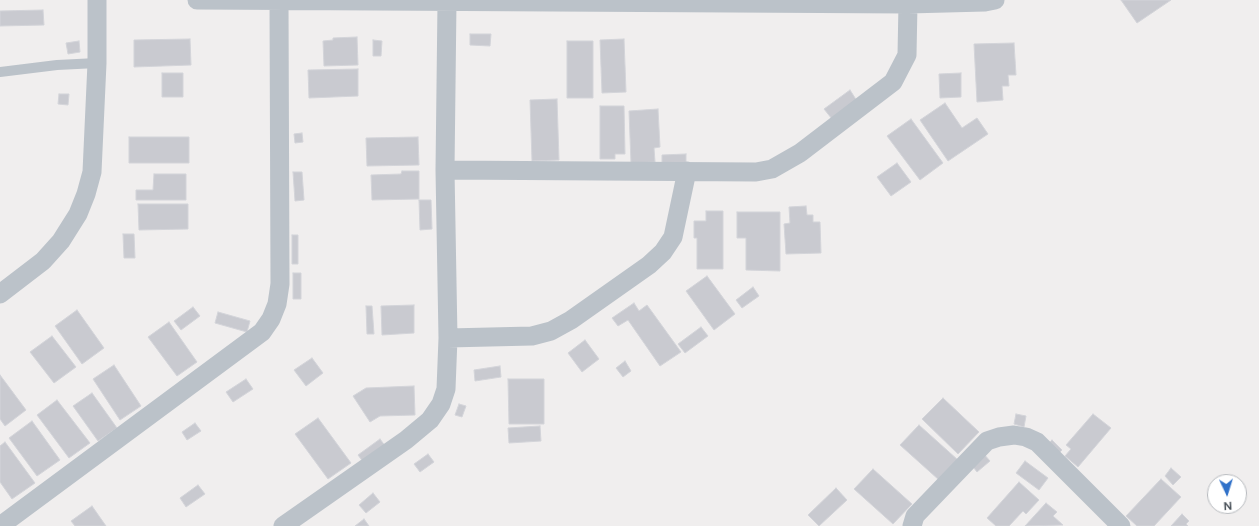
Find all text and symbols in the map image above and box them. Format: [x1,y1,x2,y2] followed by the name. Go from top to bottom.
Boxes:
[1207,474,1247,514] north arrow
[1223,499,1233,512] text: N

